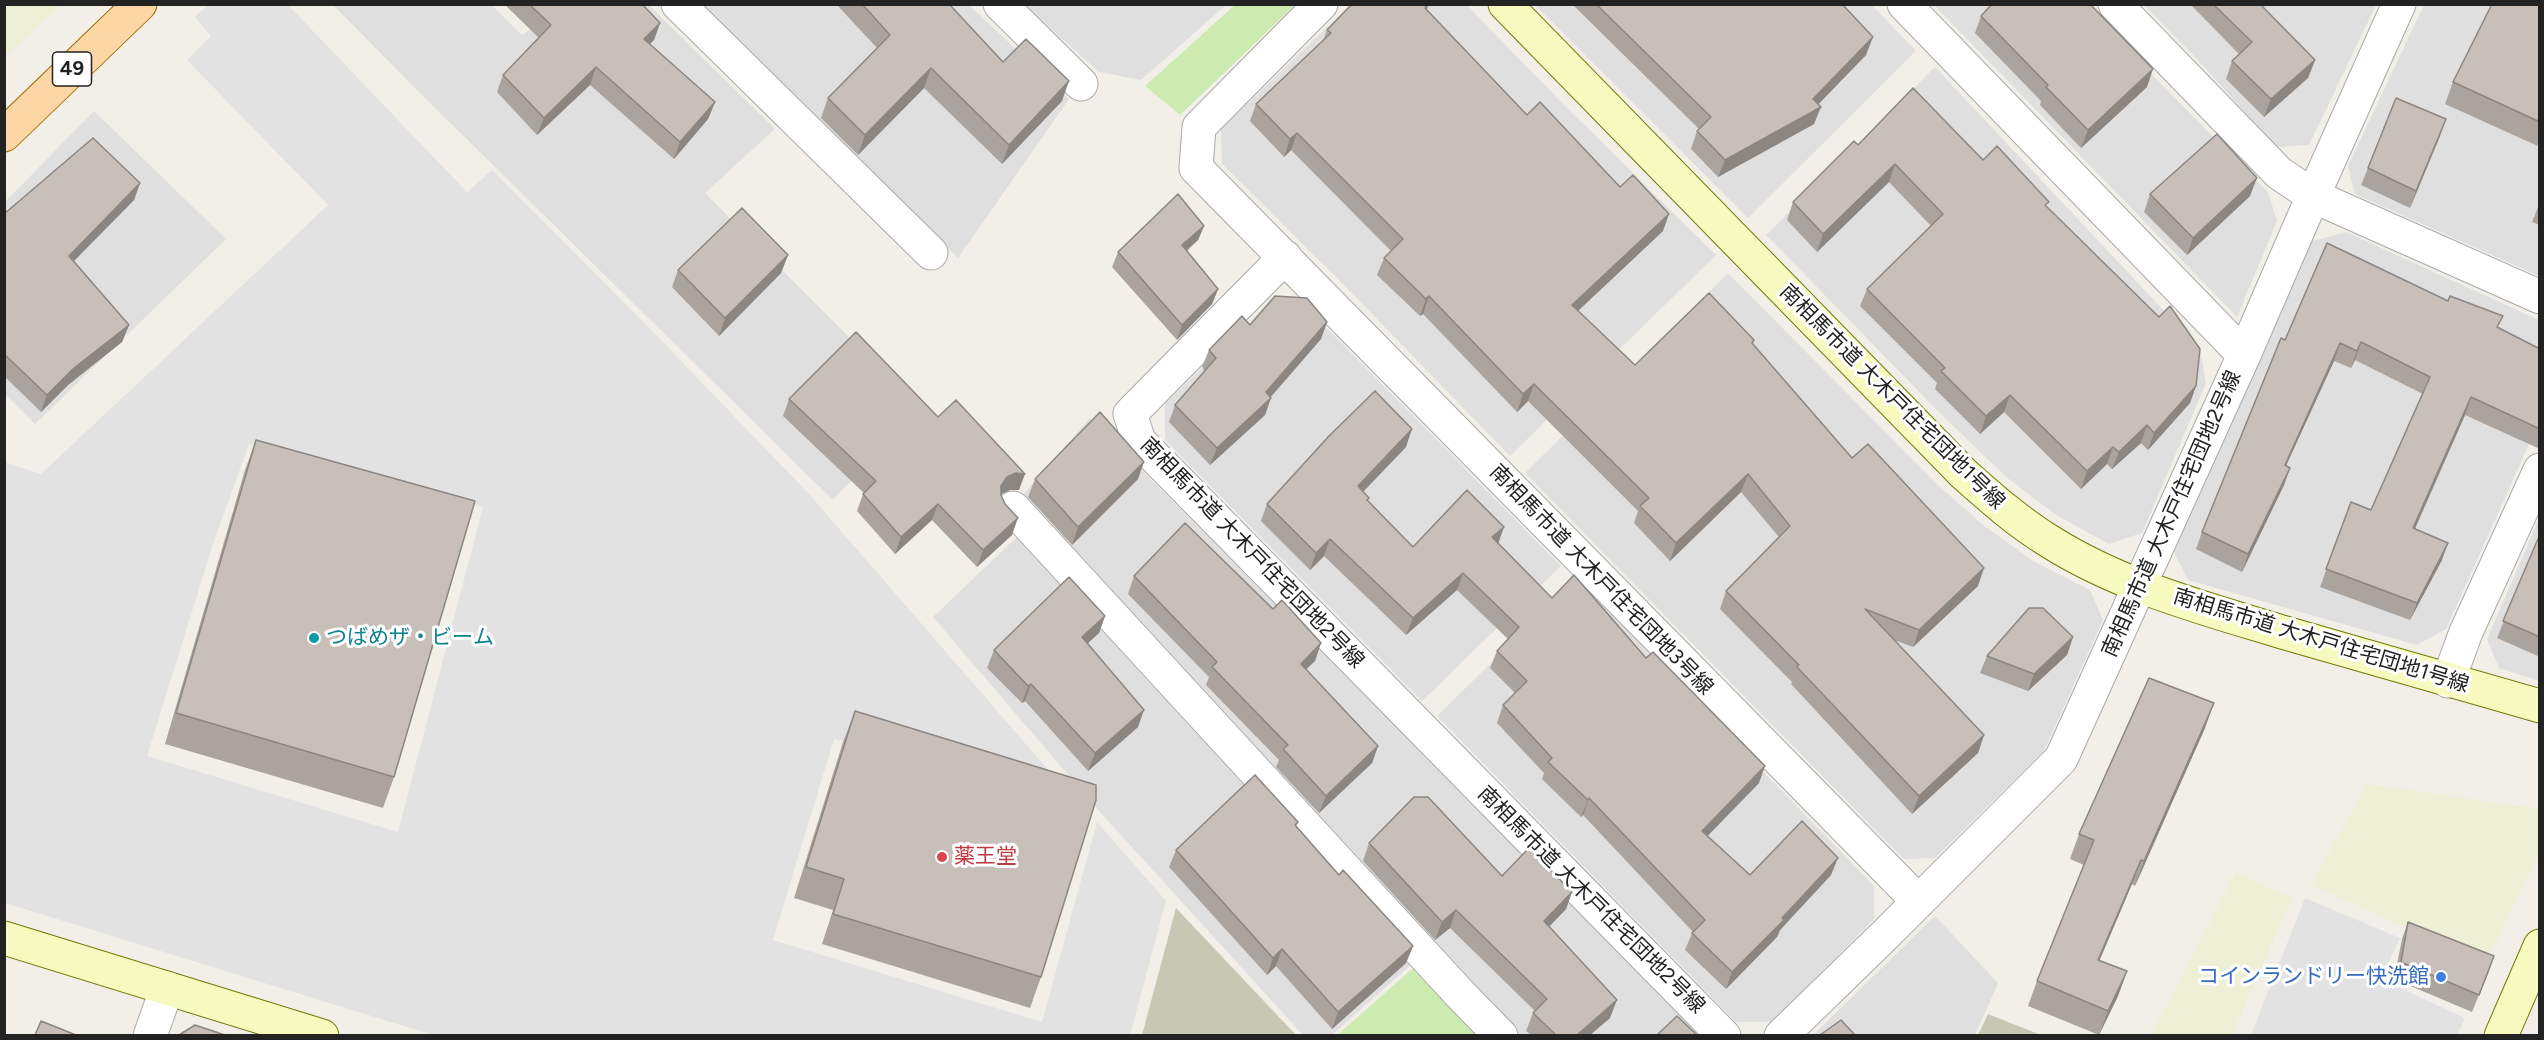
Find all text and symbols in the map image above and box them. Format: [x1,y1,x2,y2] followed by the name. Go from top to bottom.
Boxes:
[52,52,92,86] road number: 49
[1774,279,2010,515] street label: 南相馬市道 大木戸住宅団地1号線
[2097,367,2247,661] street label: 南相馬市道 大木戸住宅団地2号線
[1135,432,1369,674] street label: 南相馬市道 大木戸住宅団地2号線
[1484,460,1718,700] street label: 南相馬市道 大木戸住宅団地3号線
[2170,584,2472,698] street label: 南相馬市道 大木戸住宅団地1号線
[326,625,494,651] place label: つばめザ・ビーム
[307,631,321,645] marker: つばめザ・ビーム
[1472,781,1710,1019] street label: 南相馬市道 大木戸住宅団地2号線
[954,844,1017,870] place label: 薬王堂
[935,850,949,864] marker: 薬王堂
[2198,964,2429,990] place label: コインランドリー快洗館
[2434,970,2448,984] marker: コインランドリー快洗館

